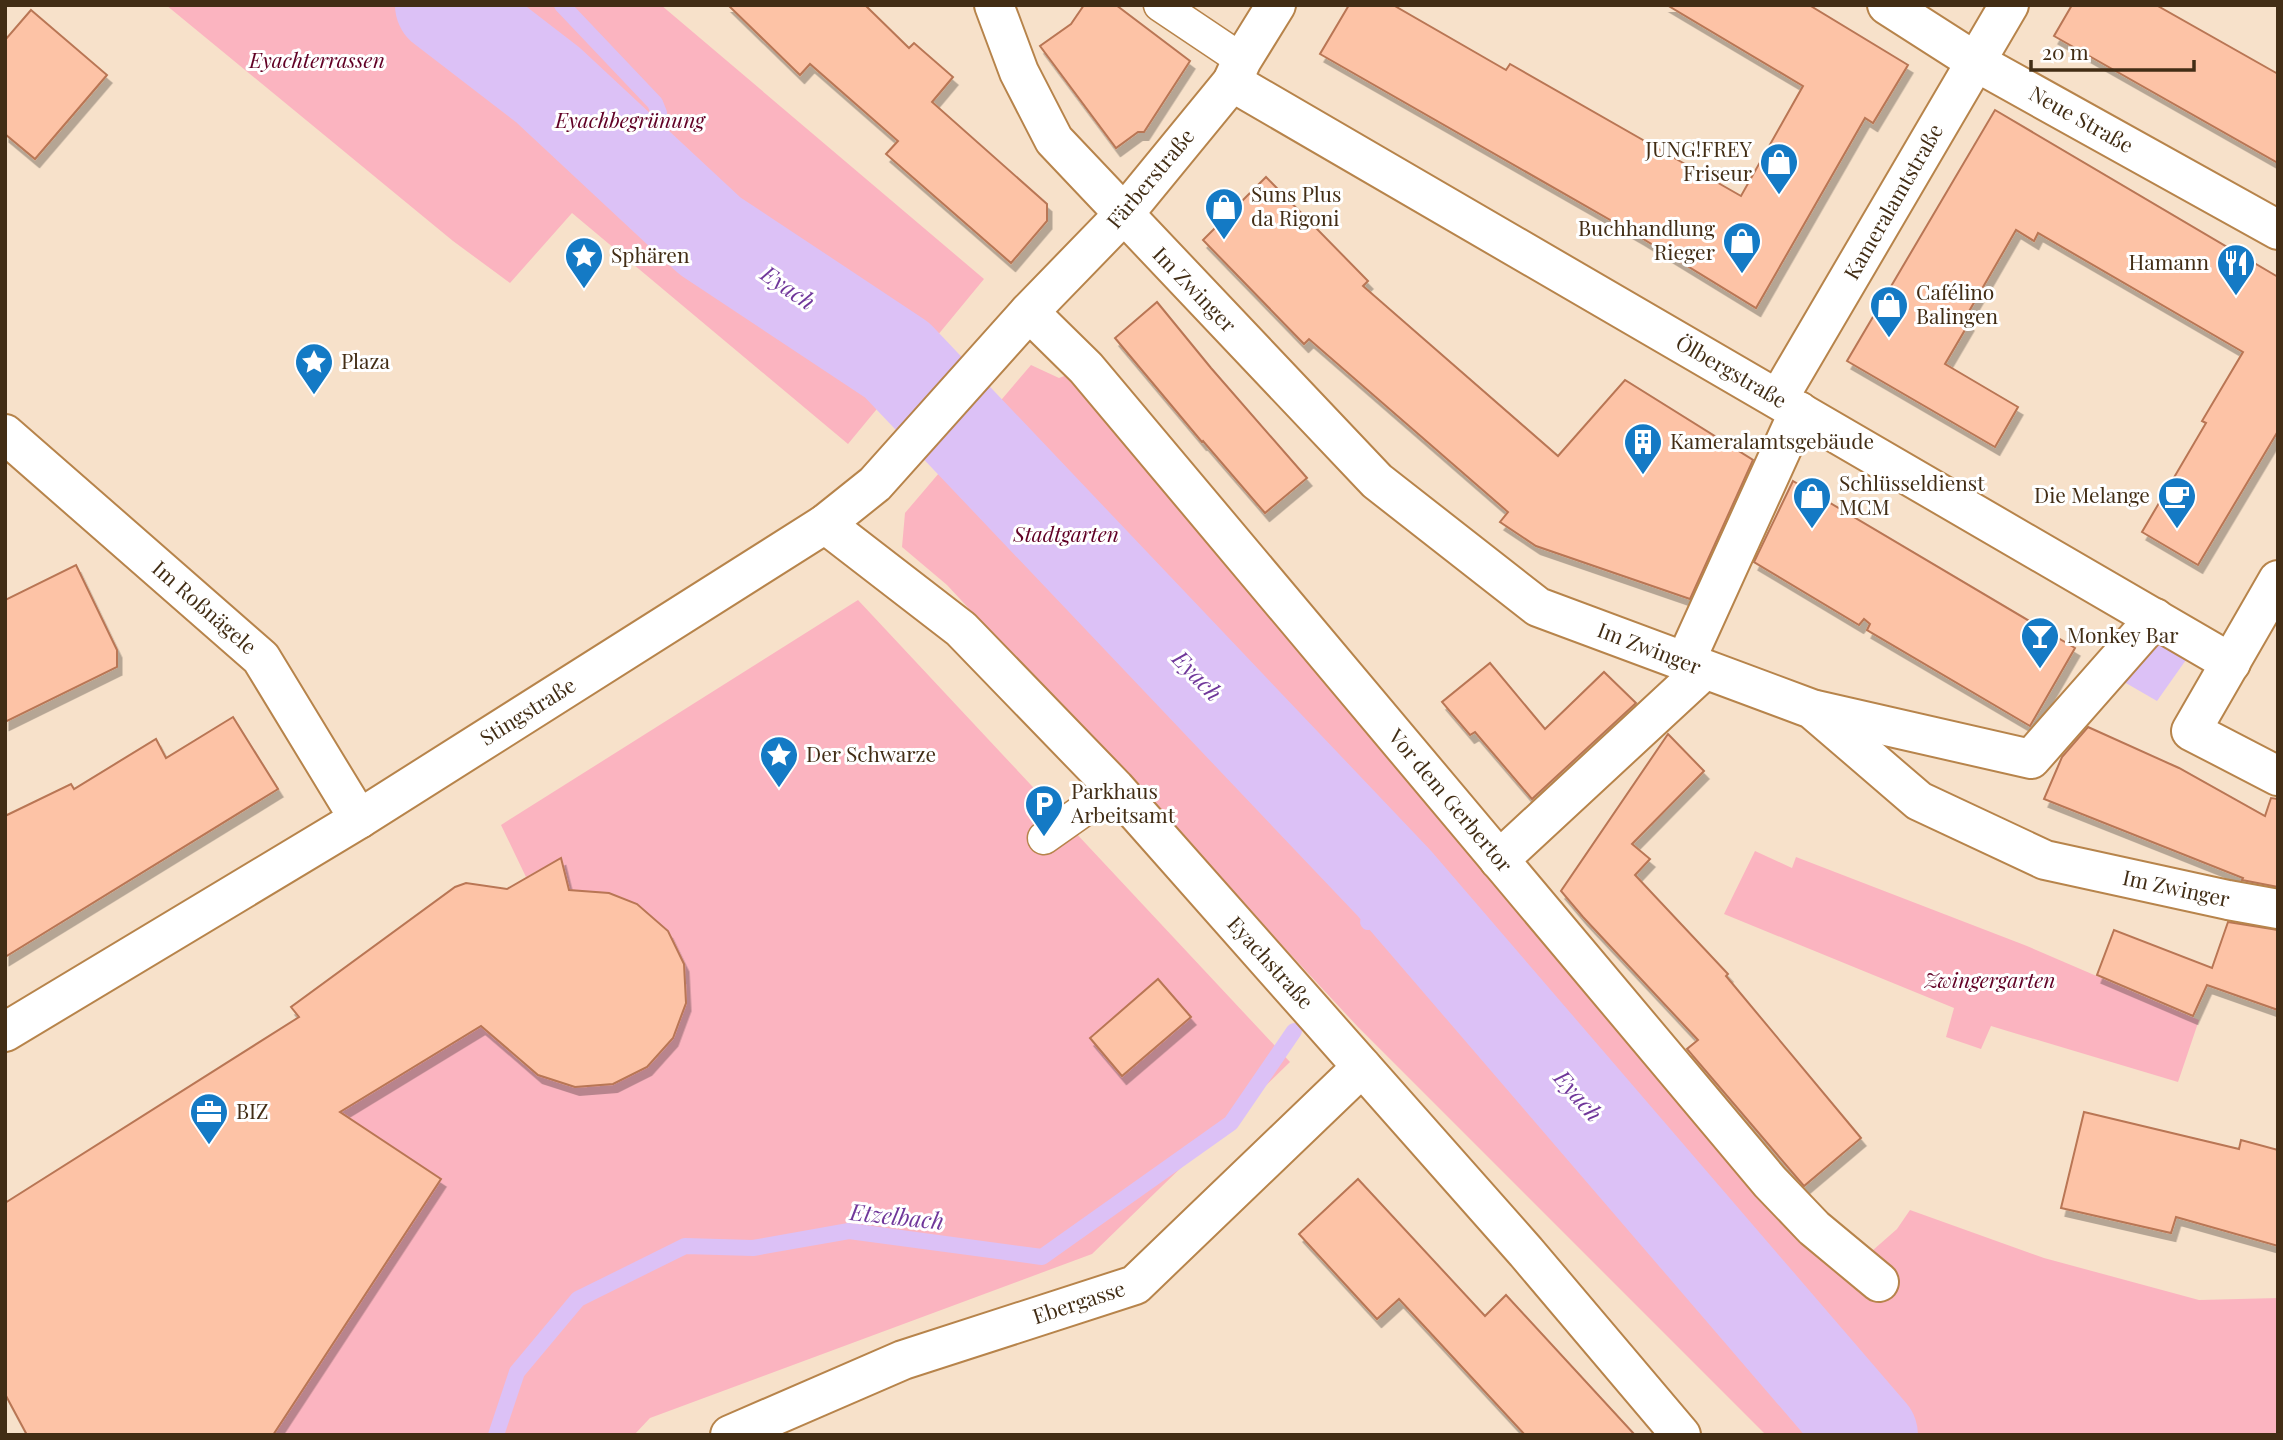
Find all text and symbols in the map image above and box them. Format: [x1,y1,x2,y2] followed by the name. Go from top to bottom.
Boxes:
[2031,28,2194,72] scale bar
[2042,37,2089,65] text: 20 m
[248,45,385,73] park label: Eyachterrassen
[2025,78,2139,158] street label: Neue Straße
[554,105,706,133] park label: Eyachbegrünung
[1836,118,1948,284] street label: Kameralamtstraße
[1099,122,1200,234] street label: Färberstraße
[1644,134,1753,186] place label: JUNG!FREY Friseur
[1758,141,1800,196] shop icon: JUNG!FREY Friseur
[1251,179,1341,231] place label: Suns Plus da Rigoni
[1203,186,1245,241] shop icon: Suns Plus da Rigoni
[1578,213,1716,265] place label: Buchhandlung Rieger
[1721,220,1763,275] shop icon: Buchhandlung Rieger
[563,235,605,290] place icon: Sphären
[611,240,690,268] place label: Sphären
[1148,240,1244,338] street label: Im Zwinger
[2215,242,2257,297] restaurant icon: Hamann
[2129,247,2209,275] place label: Hamann
[755,257,822,316] water label: Eyach
[1916,277,1999,329] place label: Cafélino Balingen
[1868,284,1910,339] shop icon: Cafélino Balingen
[1671,327,1793,413] street label: Ölbergstraße
[293,341,335,396] place icon: Plaza
[341,346,391,374] place label: Plaza
[1622,421,1664,476] building icon: Kameralamtsgebäude
[1670,426,1874,454] place label: Kameralamtsgebäude
[1839,468,1985,520] place label: Schlüsseldienst MCM
[1791,475,1833,530] shop icon: Schlüsseldienst MCM
[2156,475,2198,530] cafe icon: Die Melange
[2034,480,2150,508] place label: Die Melange
[1012,519,1119,547] park label: Stadtgarten
[147,554,263,659] street label: Im Roßnägele
[1594,615,1706,680] street label: Im Zwinger
[2019,615,2061,670] bar icon: Monkey Bar
[2067,620,2179,648] place label: Monkey Bar
[1166,642,1230,707] water label: Eyach
[474,670,580,751] street label: Stingstraße
[1383,721,1520,878] street label: Vor dem Gerbertor
[758,734,800,789] place icon: Der Schwarze
[806,739,936,767] place label: Der Schwarze
[1070,776,1176,828] place label: Parkhaus Arbeitsamt
[1023,783,1065,838] parking icon: Parkhaus Arbeitsamt
[2120,862,2233,912] street label: Im Zwinger
[1222,909,1321,1014] street label: Eyachstraße
[1924,965,2055,993] park label: Zwingergarten
[1547,1062,1610,1127] water label: Eyach
[188,1091,230,1146] office icon: BIZ
[236,1096,269,1124] place label: BIZ
[848,1195,946,1236] water label: Etzelbach
[1029,1273,1128,1329] street label: Ebergasse

